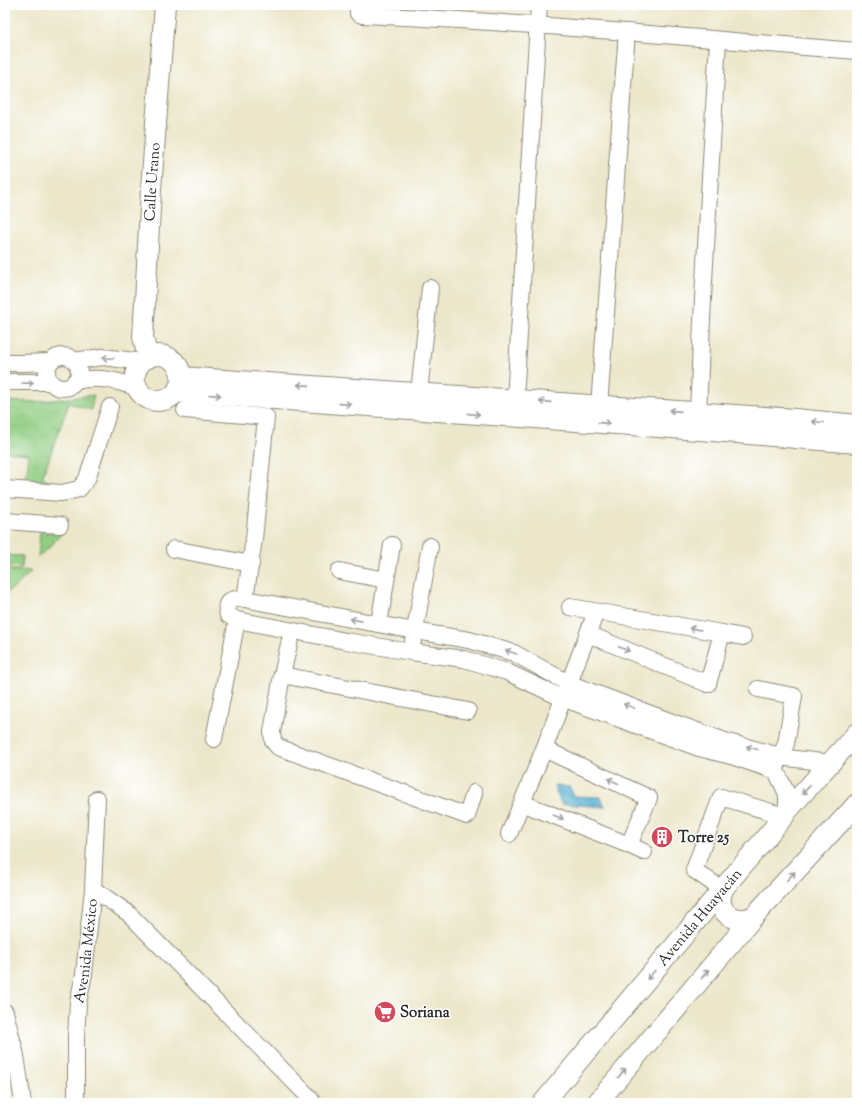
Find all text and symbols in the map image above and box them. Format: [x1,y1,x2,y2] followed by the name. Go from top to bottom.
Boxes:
[140,142,167,222] street label: Calle Urano
[102,354,115,362] one-way arrow
[21,379,34,386] one-way arrow
[297,382,310,389] one-way arrow
[208,392,221,399] one-way arrow
[539,399,552,406] one-way arrow
[338,401,351,408] one-way arrow
[669,408,682,415] one-way arrow
[467,410,480,417] one-way arrow
[812,418,825,425] one-way arrow
[597,419,610,426] one-way arrow
[350,616,363,624] one-way arrow
[689,624,702,632] one-way arrow
[617,645,629,653] one-way arrow
[505,648,517,656] one-way arrow
[623,701,635,709] one-way arrow
[745,744,758,751] one-way arrow
[608,777,620,784] one-way arrow
[802,785,811,796] one-way arrow
[552,814,564,822] one-way arrow
[649,824,675,850] building icon: Torre 25
[678,828,730,849] place label: Torre 25
[653,865,748,971] street label: Avenida Huayacán
[786,871,796,881] one-way arrow
[69,897,104,1005] street label: Avenida México
[701,968,710,979] one-way arrow
[646,970,655,981] one-way arrow
[372,999,398,1025] supermarket icon: Soriana
[400,1003,450,1024] place label: Soriana
[617,1068,626,1078] one-way arrow

